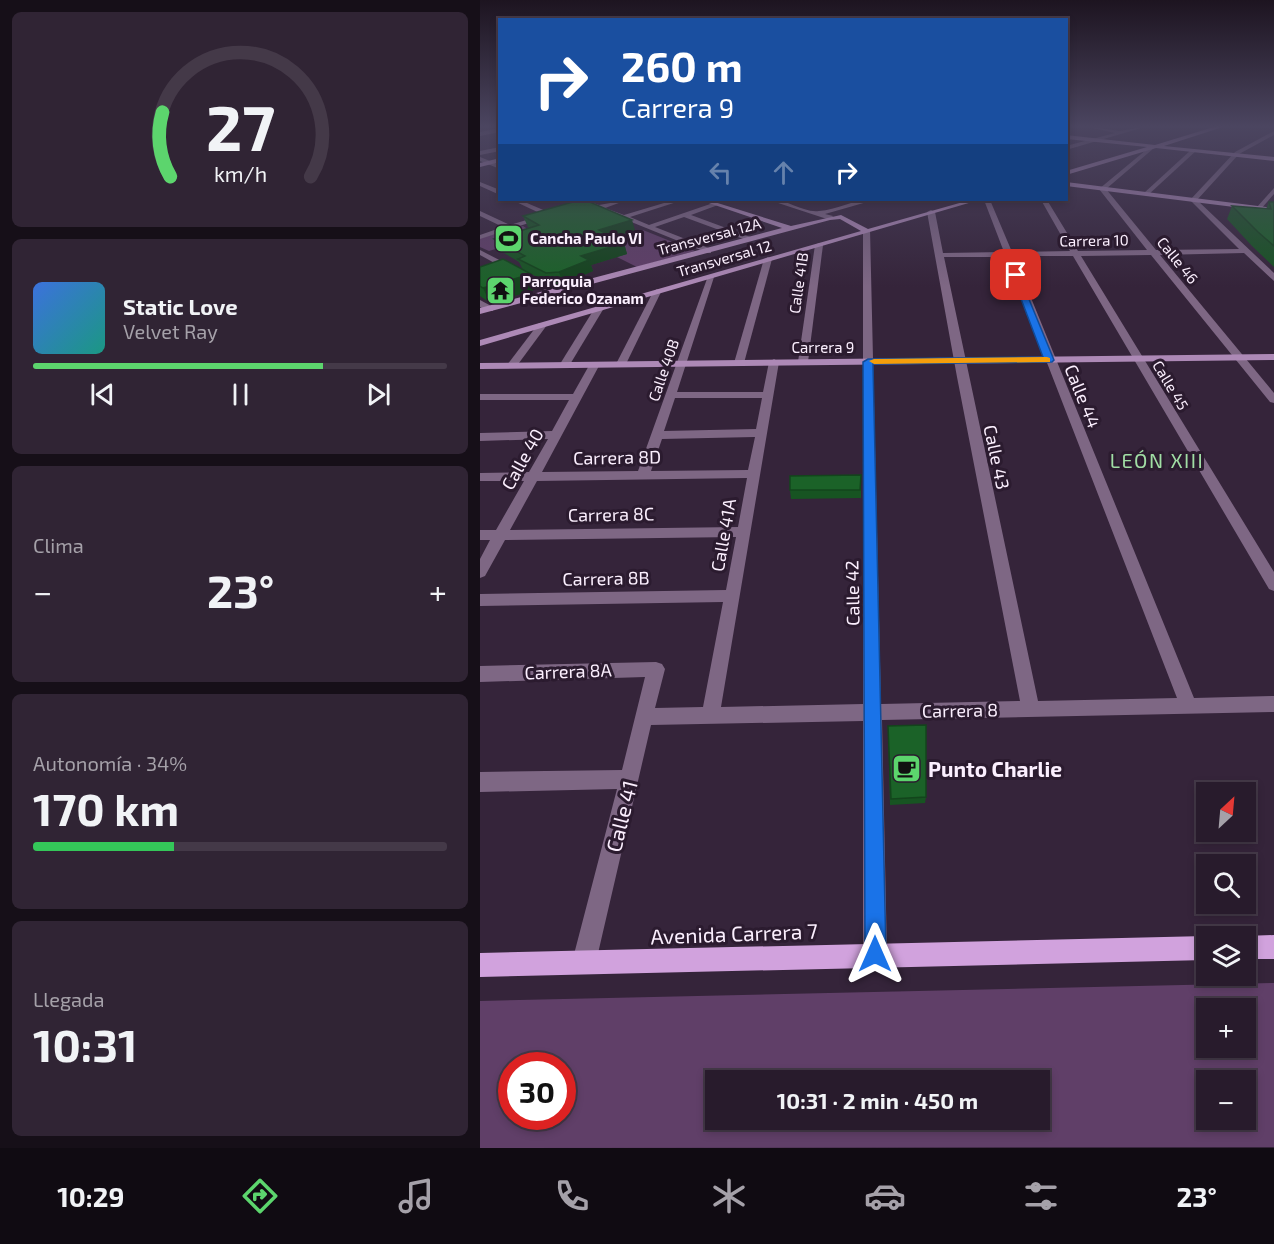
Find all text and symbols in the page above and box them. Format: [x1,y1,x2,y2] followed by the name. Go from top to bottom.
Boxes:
[621,40,743,90] text: 260 m
[522,42,600,120] icon: right
[205,89,275,164] text: 27
[621,91,734,123] text: Carrera 9
[704,156,737,189] icon: left
[767,156,800,189] icon: ahead
[830,156,863,189] icon: right
[213,161,267,186] text: km/h
[655,213,763,259] street label: Transversal 12A
[493,222,525,254] sports icon: Cancha Paulo VI
[530,229,642,247] place label: Cancha Paulo VI
[1059,230,1129,250] street label: Carrera 10
[1154,233,1202,287] street label: Calle 46
[674,236,774,280] street label: Transversal 12
[990,249,1041,300] pin
[785,251,811,315] street label: Calle 41B
[999,258,1032,291] icon: arrive
[522,272,644,307] place label: Parroquia Federico Ozanam
[485,274,517,306] temple icon: Parroquia Federico Ozanam
[123,293,238,319] text: Static Love
[123,319,218,343] text: Velvet Ray
[644,336,682,404] street label: Calle 40B
[792,338,854,356] street label: Carrera 9
[1149,357,1193,413] street label: Calle 45
[1060,361,1106,431] street label: Calle 44
[86,378,119,411] icon: previous
[224,378,257,411] icon: pause
[362,378,395,411] icon: next
[979,423,1015,491] street label: Calle 43
[496,425,548,493] street label: Calle 40
[573,445,661,469] street label: Carrera 8D
[1110,448,1204,472] district label: LEÓN XIII
[706,496,740,573] street label: Calle 41A
[568,502,654,526] street label: Carrera 8C
[33,533,84,557] text: Clima
[840,560,864,626] street label: Calle 42
[207,563,274,617] text: 23°
[562,566,650,590] street label: Carrera 8B
[33,571,52,611] text: −
[429,571,447,611] text: +
[524,658,613,684] street label: Carrera 8A
[922,698,998,722] street label: Carrera 8
[33,751,187,775] text: Autonomía · 34%
[891,752,923,784] cafe icon: Punto Charlie
[928,756,1062,781] place label: Punto Charlie
[600,777,642,855] street label: Calle 41
[33,781,179,835] text: 170 km
[1196,782,1256,842] north arrow
[1196,782,1256,1130] map controls
[1196,854,1256,914] button: search
[650,918,818,948] street label: Avenida Carrera 7
[843,922,907,986] position arrow
[1196,926,1256,986] button: layers
[33,987,104,1011] text: Llegada
[1196,998,1256,1058] button: +
[33,1017,137,1071] text: 10:31
[498,1052,576,1130] speed limit sign: 30
[1196,1070,1256,1130] button: −
[777,1087,978,1113] text: 10:31 · 2 min · 450 m
[239,1175,281,1217] icon: directions
[395,1175,437,1217] icon: music
[551,1175,593,1217] icon: phone
[708,1175,750,1217] icon: climate
[864,1175,906,1217] icon: car
[1020,1175,1062,1217] icon: filters
[57,1180,124,1212] text: 10:29
[1176,1180,1217,1212] text: 23°

